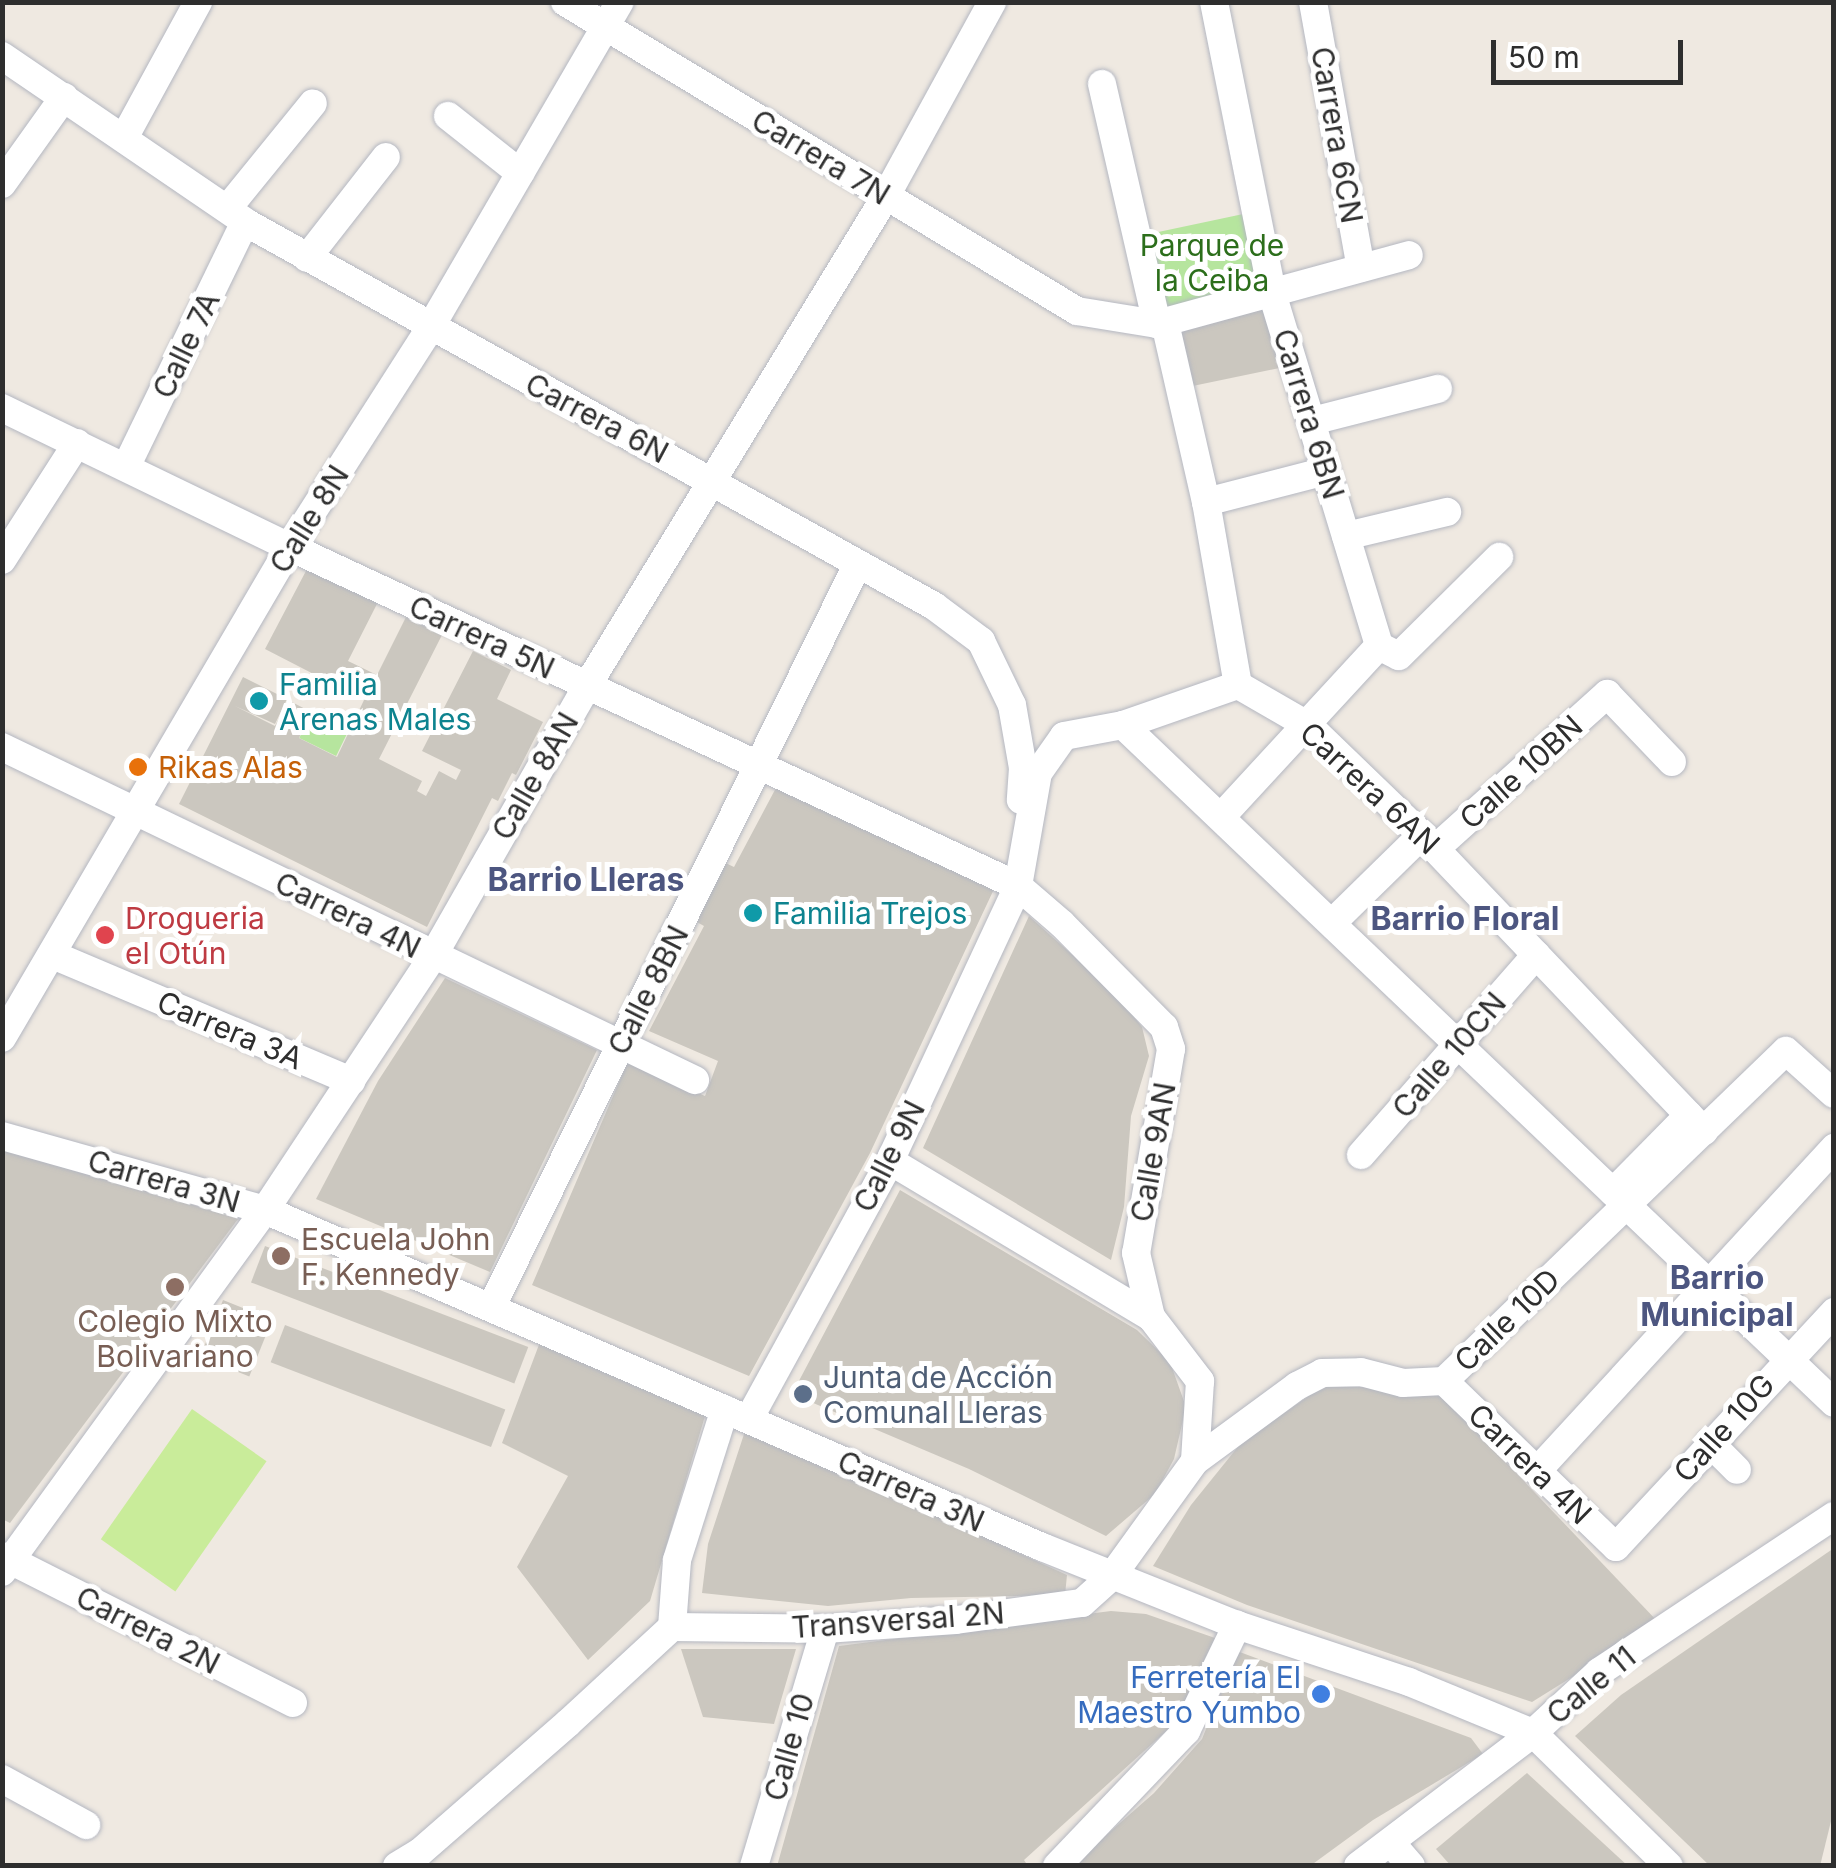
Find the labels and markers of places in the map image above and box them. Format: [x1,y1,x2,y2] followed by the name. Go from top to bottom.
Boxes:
[279,666,471,736] place label: Familia Arenas Males
[248,690,270,712] marker: Familia Arenas Males
[158,749,303,785] place label: Rikas Alas
[127,756,149,778] marker: Rikas Alas
[773,895,967,931] place label: Familia Trejos
[125,900,265,970] place label: Drogueria el Otún
[742,902,764,924] marker: Familia Trejos
[94,924,116,946] marker: Drogueria el Otún
[301,1221,490,1292] place label: Escuela John F. Kennedy
[270,1245,292,1267] marker: Escuela John F. Kennedy
[164,1276,186,1298] marker: Colegio Mixto Bolivariano
[77,1303,273,1374] place label: Colegio Mixto Bolivariano
[823,1359,1053,1430] place label: Junta de Acción Comunal Lleras
[792,1383,814,1405] marker: Junta de Acción Comunal Lleras
[1077,1659,1301,1730] place label: Ferretería El Maestro Yumbo
[1310,1683,1332,1705] marker: Ferretería El Maestro Yumbo

